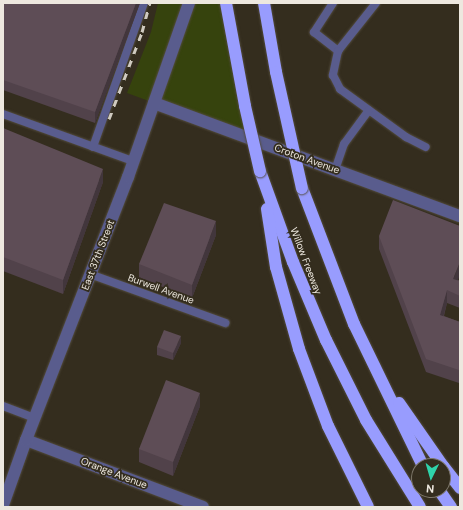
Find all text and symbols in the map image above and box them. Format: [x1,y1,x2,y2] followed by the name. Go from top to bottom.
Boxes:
[273,142,341,176] street label: Croton Avenue
[79,218,117,292] street label: East 37th Street
[288,226,324,296] street label: Willow Freeway
[126,271,196,307] street label: Burwell Avenue
[79,455,149,491] street label: Orange Avenue
[411,458,451,498] north arrow
[425,482,435,496] text: N

